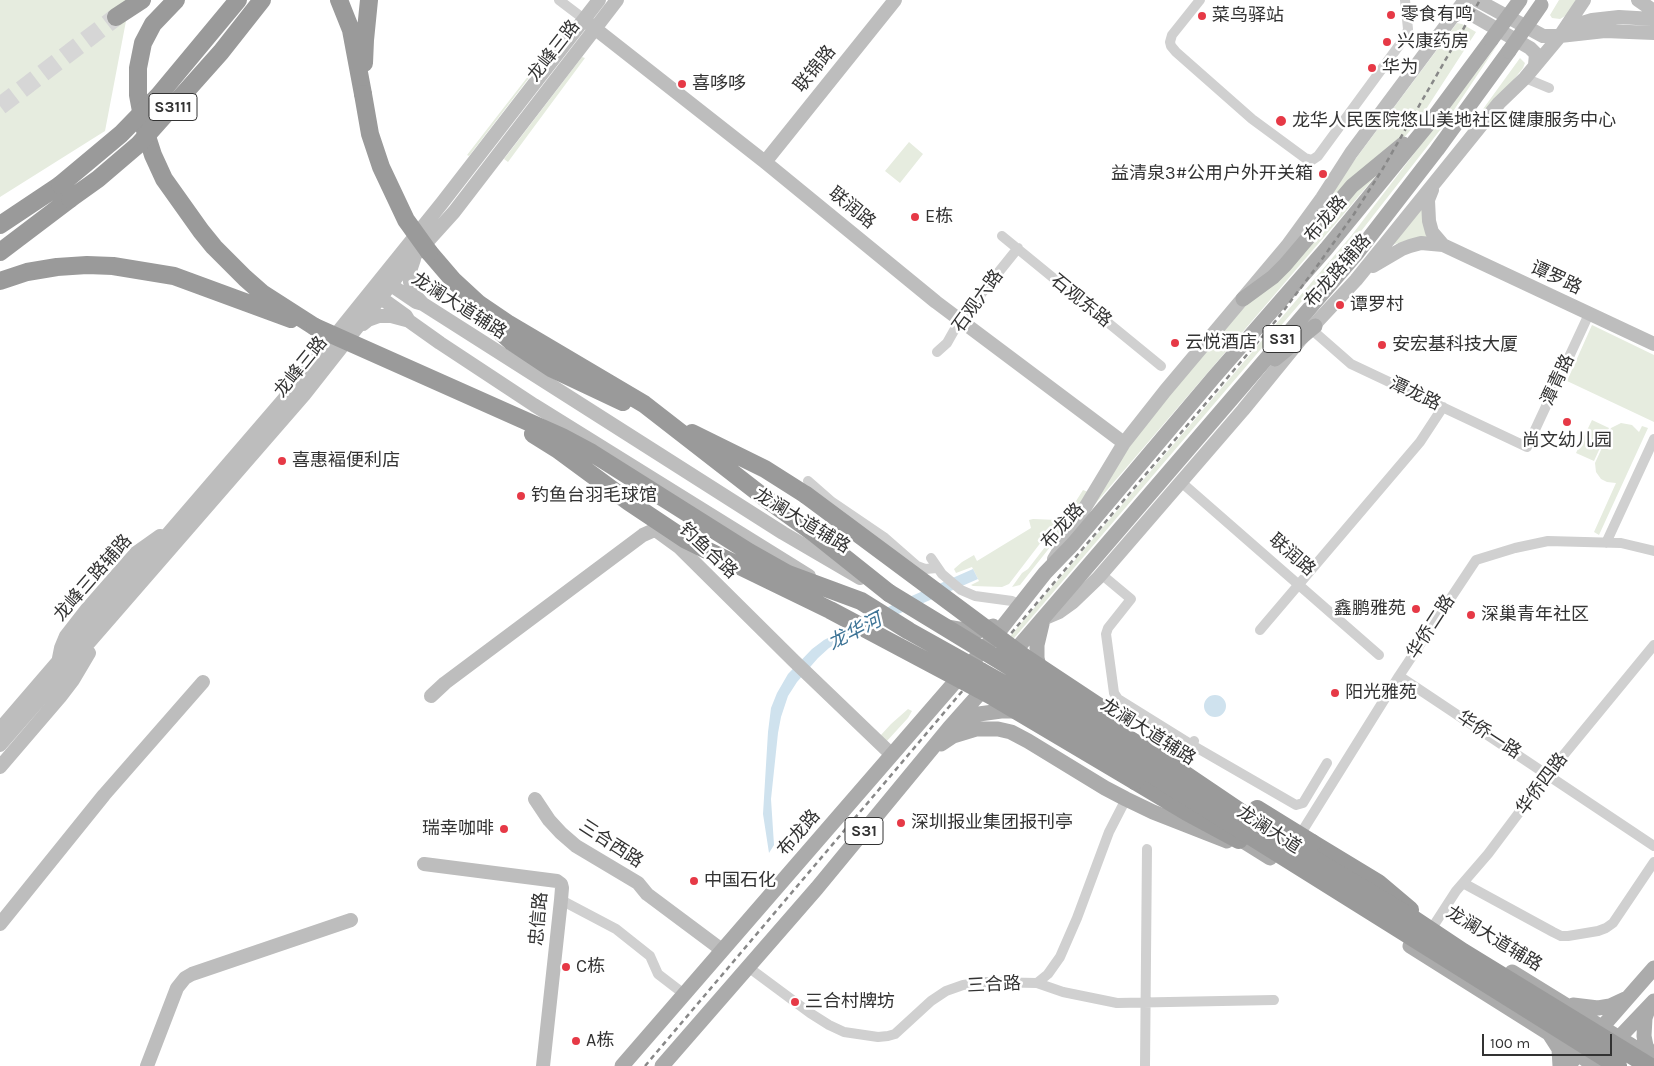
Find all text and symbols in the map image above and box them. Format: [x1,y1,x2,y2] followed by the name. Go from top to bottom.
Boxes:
[1401,4,1473,26] place label: 零食有鸣
[1212,5,1284,27] place label: 菜鸟驿站
[1385,9,1397,21] marker: 零食有鸣
[1196,10,1208,22] marker: 菜鸟驿站
[523,16,585,86] street label: 龙峰三路
[1397,31,1469,53] place label: 兴康药房
[1381,36,1393,48] marker: 兴康药房
[790,41,840,97] street label: 联锦路
[1382,57,1418,79] place label: 华为
[1366,62,1378,74] marker: 华为
[692,73,746,95] place label: 喜哆哆
[676,78,688,90] marker: 喜哆哆
[149,94,197,120] road number: S3111
[1292,110,1616,132] place label: 龙华人民医院悠山美地社区健康服务中心
[1274,114,1288,128] marker: 龙华人民医院悠山美地社区健康服务中心
[1111,163,1313,185] place label: 益清泉3#公用户外开关箱
[1317,168,1329,180] marker: 益清泉3#公用户外开关箱
[824,183,880,233] street label: 联润路
[1300,191,1352,247] street label: 布龙路
[925,206,953,228] place label: E栋
[909,211,921,223] marker: E栋
[1300,230,1376,312] street label: 布龙路辅路
[1527,257,1585,299] street label: 谭罗路
[948,266,1008,336] street label: 石观六路
[407,268,511,344] street label: 龙澜大道辅路
[1046,270,1116,332] street label: 石观东路
[1350,294,1404,316] place label: 谭罗村
[1334,299,1346,311] marker: 谭罗村
[1263,326,1301,352] road number: S31
[270,332,332,402] street label: 龙峰三路
[1185,332,1257,354] place label: 云悦酒店
[1392,334,1518,356] place label: 安宏基科技大厦
[1169,337,1181,349] marker: 云悦酒店
[1376,339,1388,351] marker: 安宏基科技大厦
[1537,351,1579,409] street label: 潭青路
[1386,373,1444,415] street label: 潭龙路
[1561,416,1573,428] marker: 尚文幼儿园
[1522,430,1612,452] place label: 尚文幼儿园
[292,450,400,472] place label: 喜惠褔便利店
[276,455,288,467] marker: 喜惠褔便利店
[750,484,854,558] street label: 龙澜大道辅路
[531,485,657,507] place label: 钓鱼台羽毛球馆
[515,490,527,502] marker: 钓鱼台羽毛球馆
[1037,499,1089,553] street label: 布龙路
[674,519,742,583] street label: 钓鱼合路
[1265,529,1319,581] street label: 联润路
[49,530,137,626] street label: 龙峰三路辅路
[1402,591,1460,663] street label: 华侨二路
[1334,598,1406,620] place label: 鑫鹏雅苑
[1410,603,1422,615] marker: 鑫鹏雅苑
[1481,604,1589,626] place label: 深巢青年社区
[824,609,886,655] water label: 龙华河
[1465,609,1477,621] marker: 深巢青年社区
[1345,682,1417,704] place label: 阳光雅苑
[1329,687,1341,699] marker: 阳光雅苑
[1096,694,1200,770] street label: 龙澜大道辅路
[1453,706,1525,764] street label: 华侨一路
[1512,749,1572,819] street label: 华侨四路
[1233,801,1305,859] street label: 龙澜大道
[773,806,825,860] street label: 布龙路
[911,812,1073,834] place label: 深圳报业集团报刊亭
[575,815,647,873] street label: 三合西路
[895,817,907,829] marker: 深圳报业集团报刊亭
[422,818,494,840] place label: 瑞幸咖啡
[845,818,883,844] road number: S31
[498,823,510,835] marker: 瑞幸咖啡
[704,870,776,892] place label: 中国石化
[688,875,700,887] marker: 中国石化
[526,891,552,947] street label: 忠信路
[1442,902,1546,976] street label: 龙澜大道辅路
[576,956,605,978] place label: C栋
[560,961,572,973] marker: C栋
[966,973,1022,997] street label: 三合路
[805,991,895,1013] place label: 三合村牌坊
[789,996,801,1008] marker: 三合村牌坊
[1484,1024,1614,1056] scale bar
[586,1030,614,1052] place label: A栋
[1490,1034,1530,1052] text: 100 m
[570,1035,582,1047] marker: A栋

